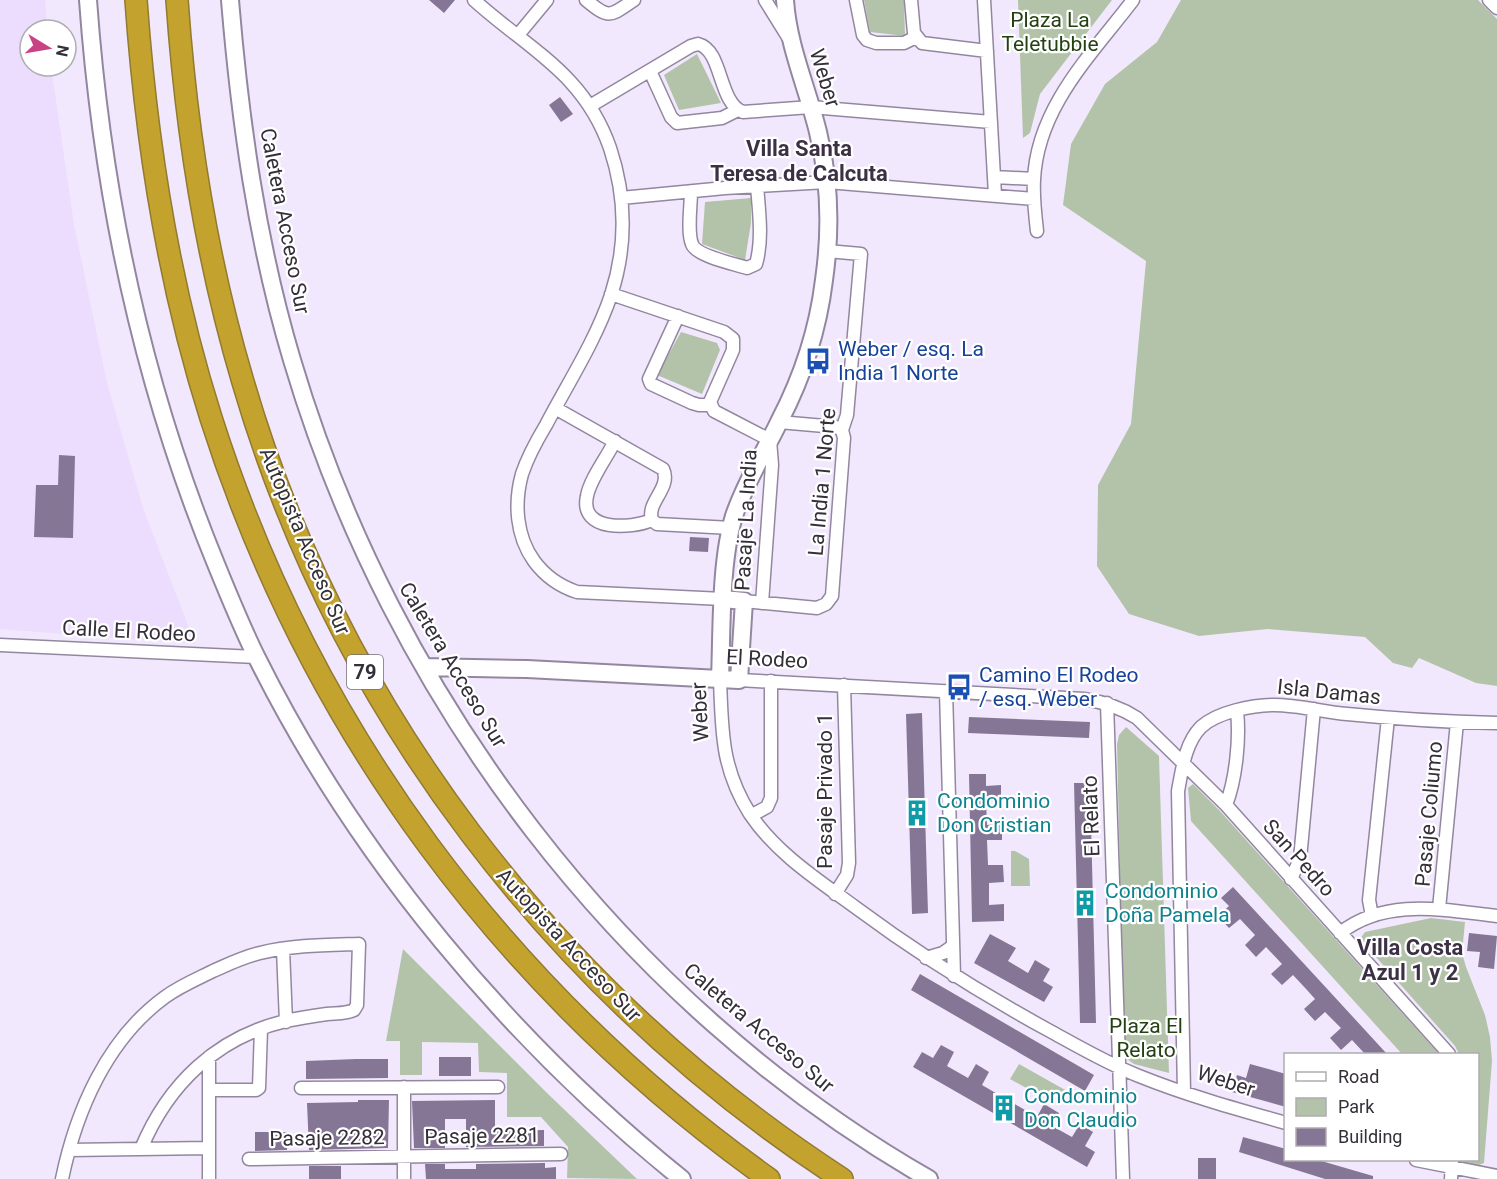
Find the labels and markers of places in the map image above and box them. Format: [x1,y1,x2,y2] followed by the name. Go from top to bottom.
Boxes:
[838,337,984,385] place label: Weber / esq. La India 1 Norte
[803,346,833,376] bus stop icon: Weber / esq. La India 1 Norte
[979,663,1139,711] place label: Camino El Rodeo / esq. Weber
[944,672,974,702] bus stop icon: Camino El Rodeo / esq. Weber
[937,789,1051,837] place label: Condominio Don Cristian
[902,798,932,828] building icon: Condominio Don Cristian
[1105,879,1230,927] place label: Condominio Doña Pamela
[1070,888,1100,918] building icon: Condominio Doña Pamela
[1024,1084,1137,1132] place label: Condominio Don Claudio
[989,1093,1019,1123] building icon: Condominio Don Claudio

